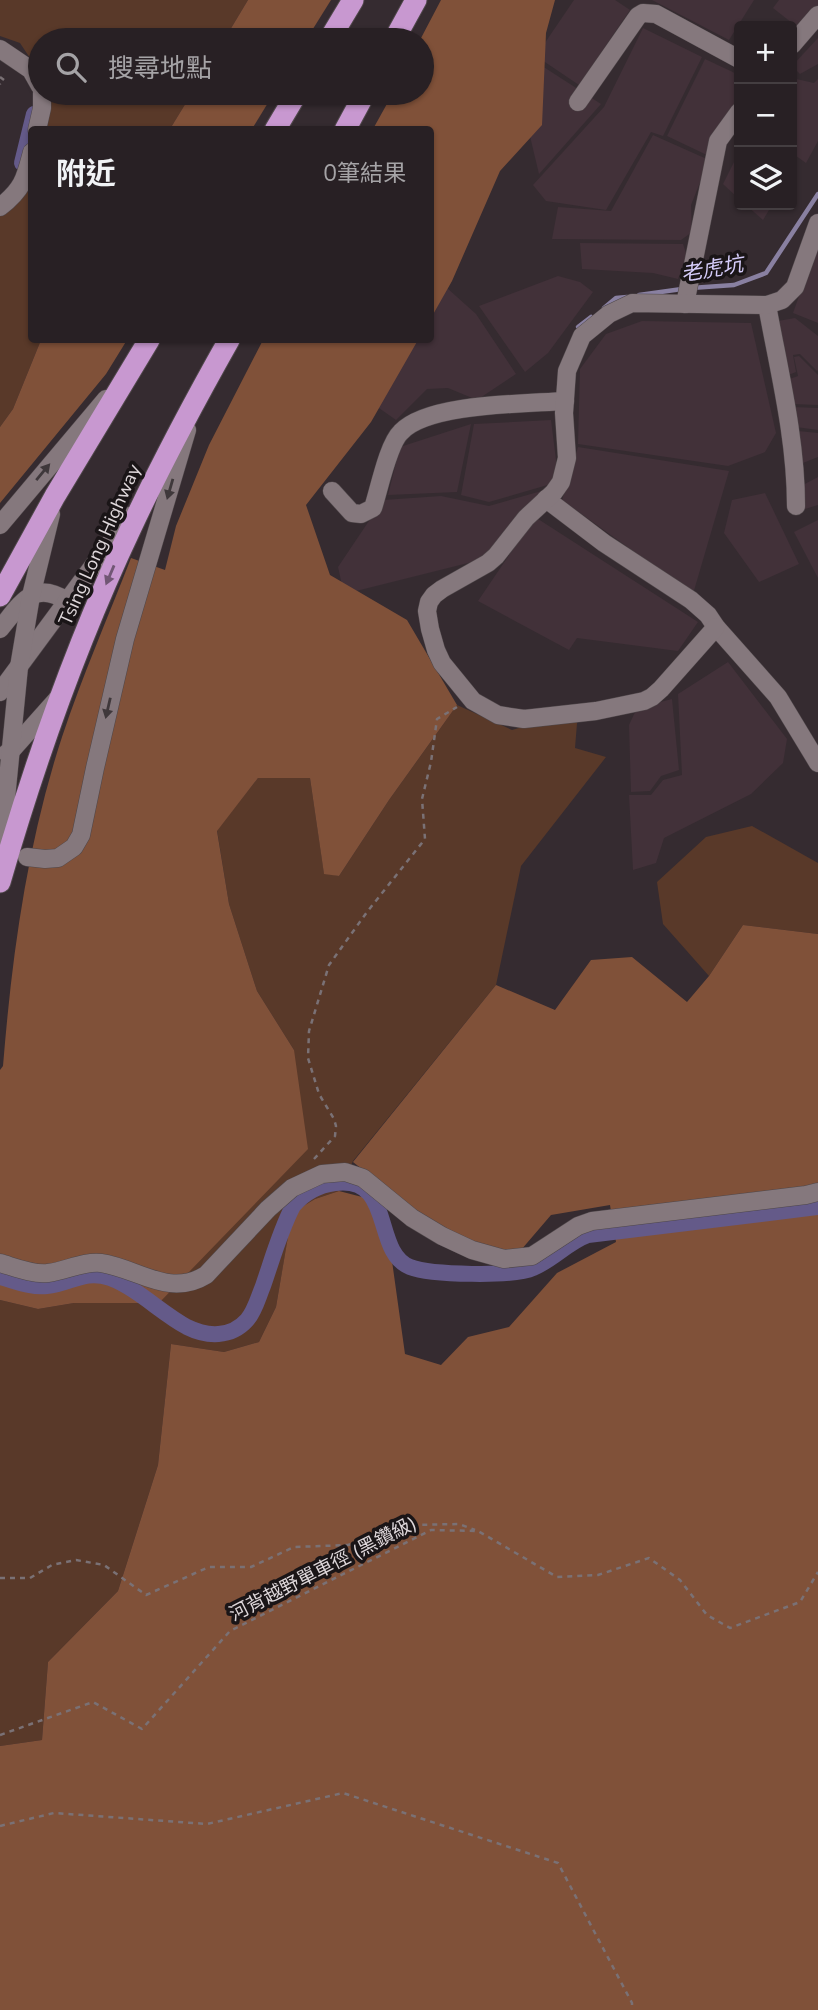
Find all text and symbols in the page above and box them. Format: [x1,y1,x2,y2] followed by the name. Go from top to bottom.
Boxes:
[734,21,797,210] map controls
[734,21,797,84] button: +
[28,28,434,105] search box
[52,48,90,86] icon: search
[108,51,212,86] text: 搜尋地點
[734,84,797,147] button: −
[734,147,797,210] button: layers
[56,154,116,195] text: 附近
[323,158,406,189] text: 0筆結果
[679,249,748,288] water label: 老虎坑
[53,460,147,630] street label: Tsing Long Highway
[35,463,50,480] one-way arrow
[164,479,174,500] one-way arrow
[104,565,116,585] one-way arrow
[103,697,114,719] one-way arrow
[225,1510,421,1628] street label: 河背越野單車徑 (黑鑽級)

